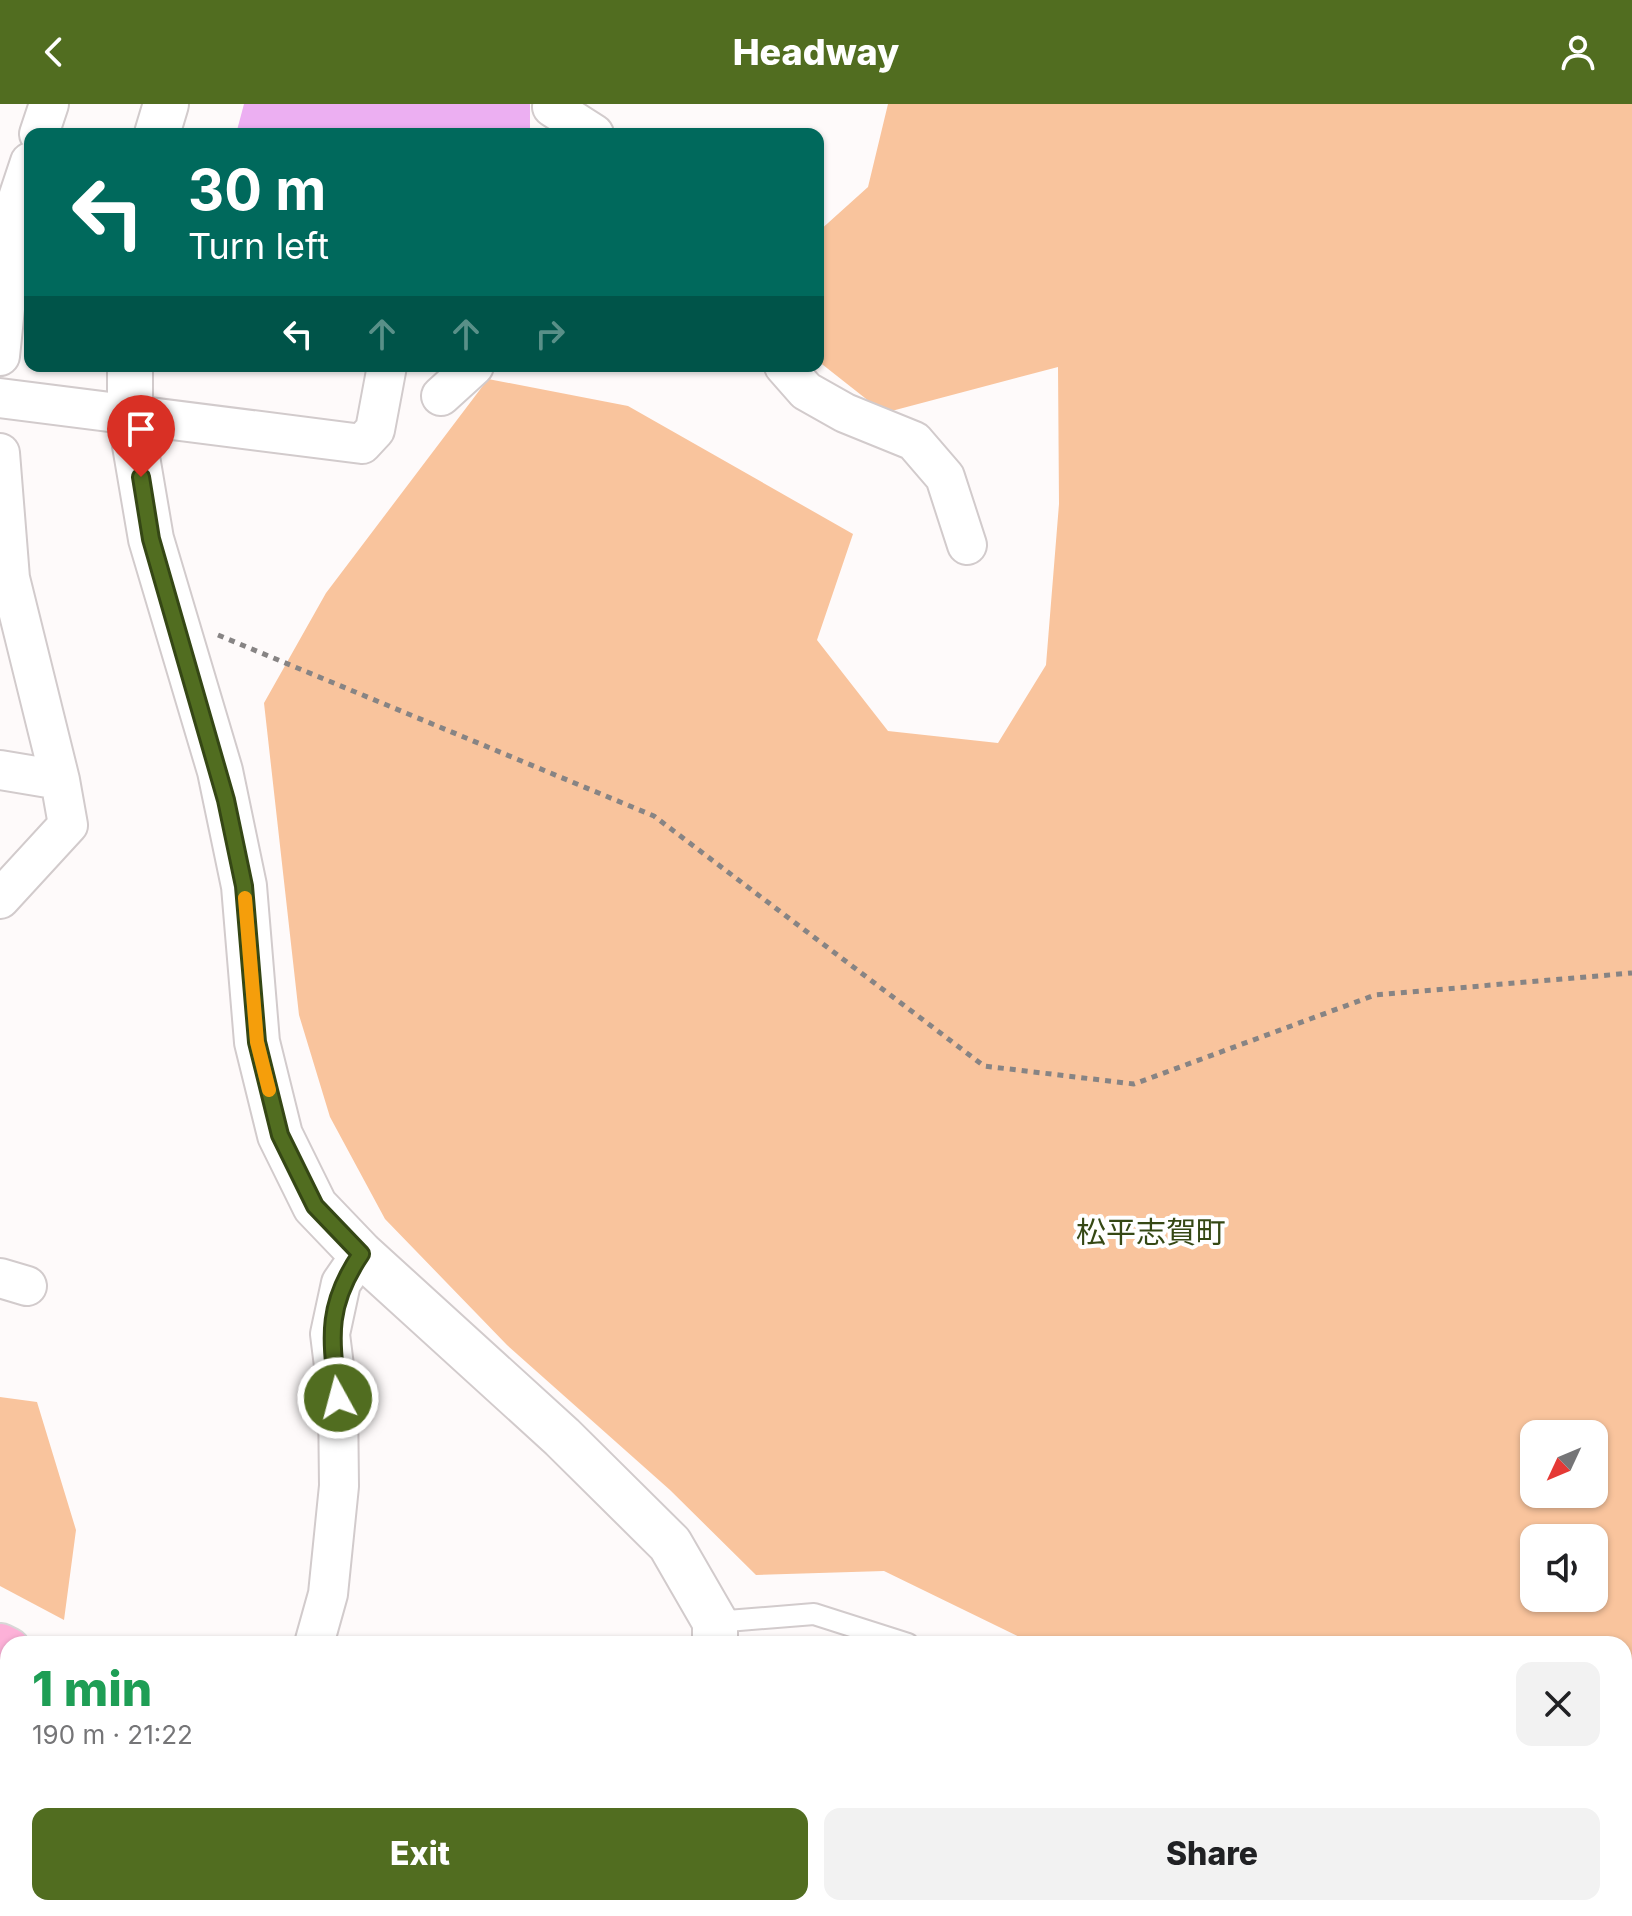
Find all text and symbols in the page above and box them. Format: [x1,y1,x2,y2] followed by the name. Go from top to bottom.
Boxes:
[32,30,76,74] icon: back
[733,30,899,74] text: Headway
[1556,30,1600,74] icon: person
[188,156,326,224] text: 30 m
[56,160,160,264] icon: left
[188,224,329,268] text: Turn left
[276,312,320,356] icon: left
[360,312,404,356] icon: ahead
[444,312,488,356] icon: ahead
[528,312,572,356] icon: right
[107,395,175,477] pin
[119,407,163,451] icon: arrive
[1076,1214,1226,1250] district label: 松平志賀町
[296,1356,380,1440] position arrow
[1520,1420,1608,1508] north arrow
[1520,1420,1608,1612] map controls
[1520,1524,1608,1612] button: sound
[32,1659,152,1718] text: 1 min
[1516,1662,1600,1746] button: close
[32,1719,193,1750] text: 190 m · 21:22
[32,1808,808,1900] button: Exit
[824,1808,1600,1900] button: Share

